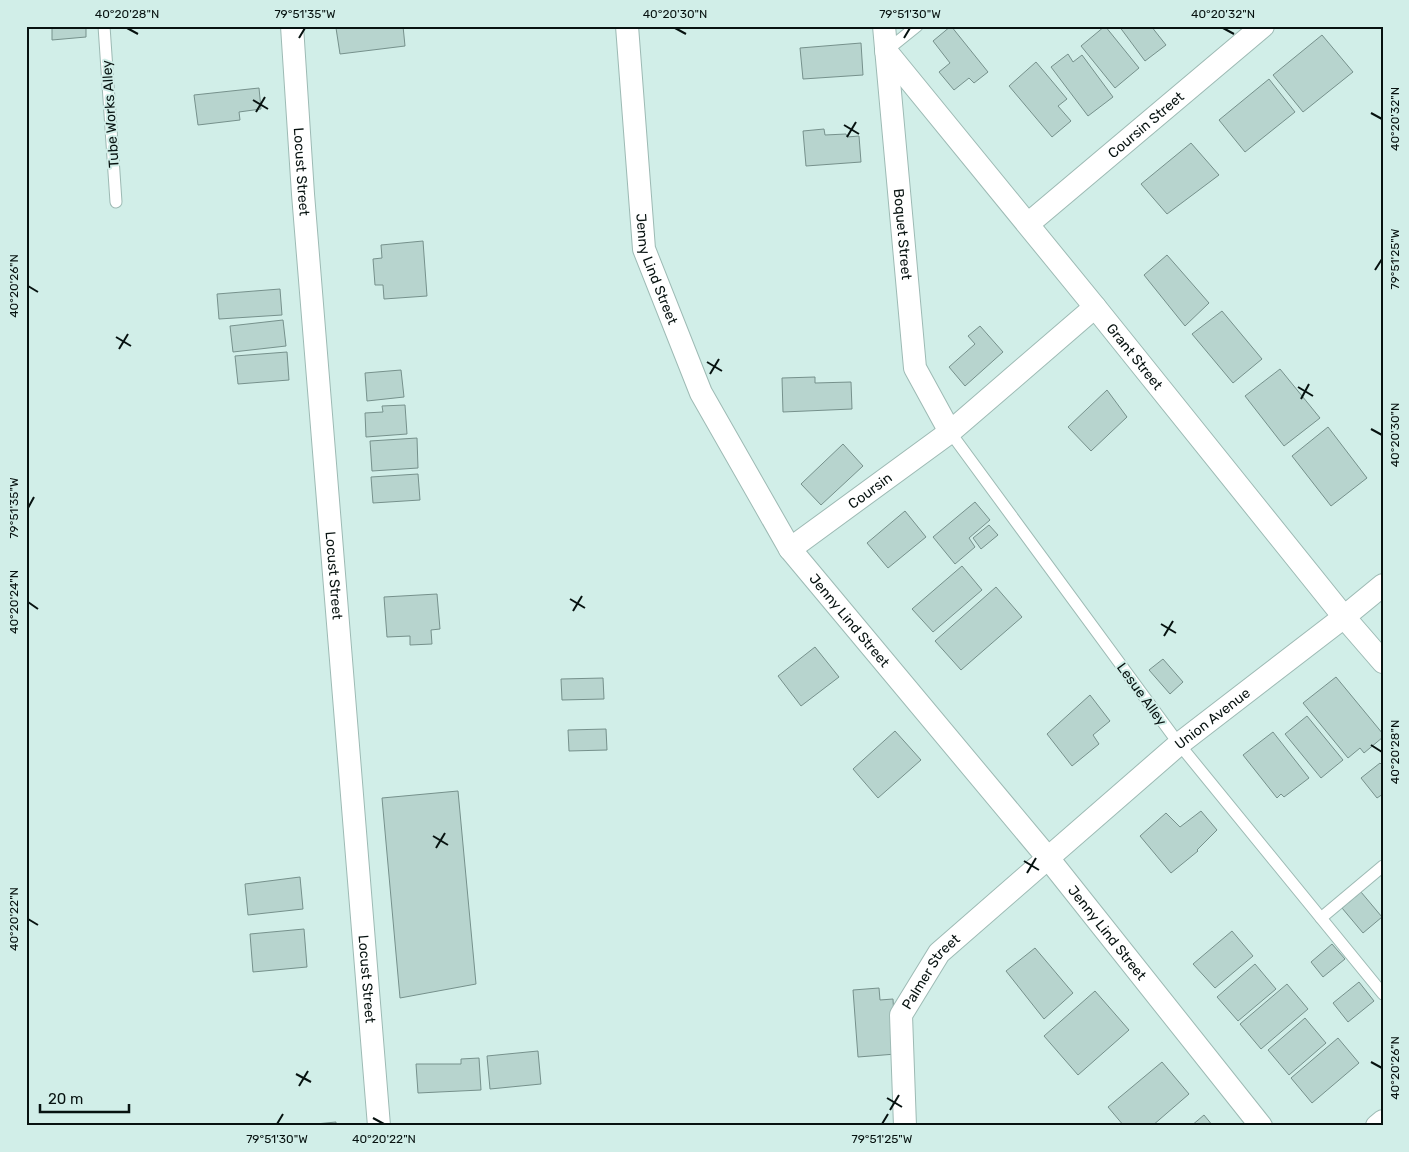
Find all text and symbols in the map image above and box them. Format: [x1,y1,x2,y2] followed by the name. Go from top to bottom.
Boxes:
[95,7,159,21] text: 40°20'28"N
[274,7,336,21] text: 79°51'35"W
[643,7,707,21] text: 40°20'30"N
[879,7,941,21] text: 79°51'30"W
[1191,7,1255,21] text: 40°20'32"N
[98,59,123,168] street label: Tube Works Alley
[1388,87,1402,151] text: 40°20'32"N
[1105,88,1188,162] street label: Coursin Street
[290,127,313,217] street label: Locust Street
[890,188,915,281] street label: Boquet Street
[632,213,681,328] street label: Jenny Lind Street
[1388,228,1402,289] text: 79°51'25"W
[7,254,21,318] text: 40°20'26"N
[1103,320,1166,394] street label: Grant Street
[1388,403,1402,467] text: 40°20'30"N
[845,469,895,513] street label: Coursin
[7,477,21,539] text: 79°51'35"W
[322,531,346,621] street label: Locust Street
[7,570,21,634] text: 40°20'24"N
[805,571,893,671] street label: Jenny Lind Street
[1113,660,1170,729] street label: Lesue Alley
[1172,684,1254,753] street label: Union Avenue
[1388,720,1402,784] text: 40°20'28"N
[1064,882,1150,984] street label: Jenny Lind Street
[7,887,21,951] text: 40°20'22"N
[899,930,964,1013] street label: Palmer Street
[354,934,379,1024] street label: Locust Street
[1388,1036,1402,1100] text: 40°20'26"N
[40,1082,129,1114] scale bar
[48,1090,83,1108] text: 20 m
[246,1132,308,1146] text: 79°51'30"W
[352,1132,416,1146] text: 40°20'22"N
[852,1132,913,1146] text: 79°51'25"W

